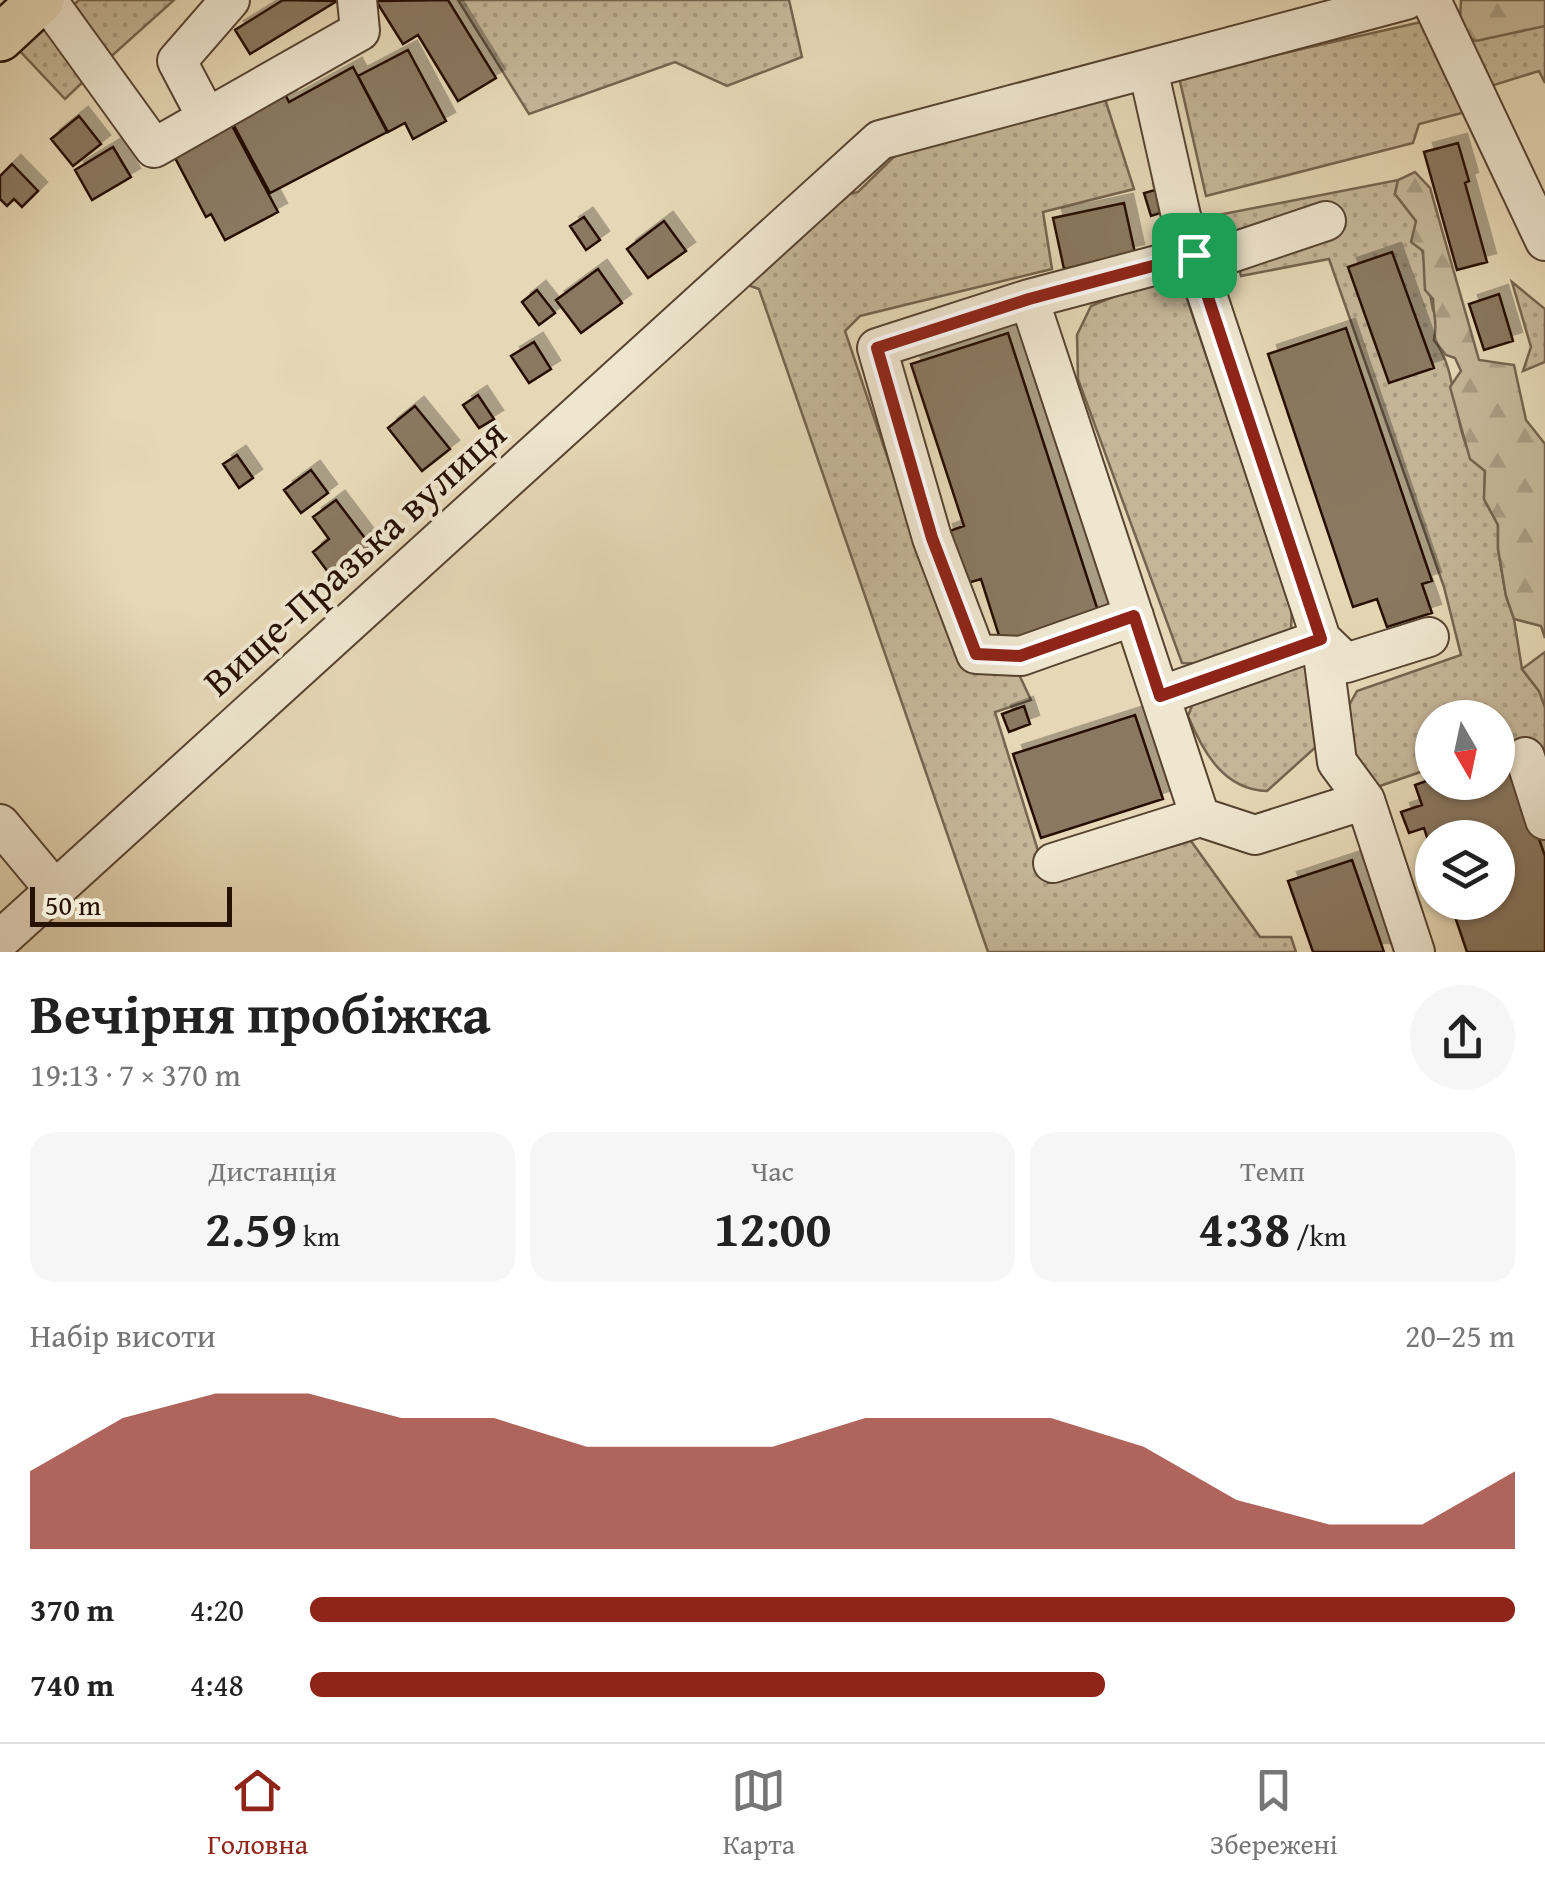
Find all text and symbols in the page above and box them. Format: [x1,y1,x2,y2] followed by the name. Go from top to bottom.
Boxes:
[1152,213,1237,298] pin
[1167,228,1222,283] icon: arrive
[189,405,519,709] street label: Вище-Празька вулиця
[1415,700,1515,800] north arrow
[1415,700,1515,920] map controls
[1415,820,1515,920] button: layers
[30,882,232,926] scale bar
[45,884,101,925] text: 50 m
[30,973,491,1053] text: Вечірня пробіжка
[1410,985,1515,1090] button: share
[30,1051,241,1098] text: 19:13 · 7 × 370 m
[208,1150,337,1191] text: Дистанція
[751,1150,794,1191] text: Час
[1240,1150,1305,1191] text: Темп
[205,1191,297,1264] text: 2.59
[714,1191,831,1264] text: 12:00
[1198,1191,1290,1264] text: 4:38
[297,1215,340,1256] text: km
[1290,1215,1347,1256] text: /km
[30,1312,216,1359] text: Набір висоти
[1405,1312,1515,1359] text: 20–25 m
[30,1586,114,1633] text: 370 m
[190,1586,244,1633] text: 4:20
[30,1661,114,1708] text: 740 m
[190,1661,244,1708] text: 4:48
[207,1763,308,1864] tab: Головна
[723,1763,795,1864] tab: Карта
[1210,1763,1338,1864] tab: Збережені

